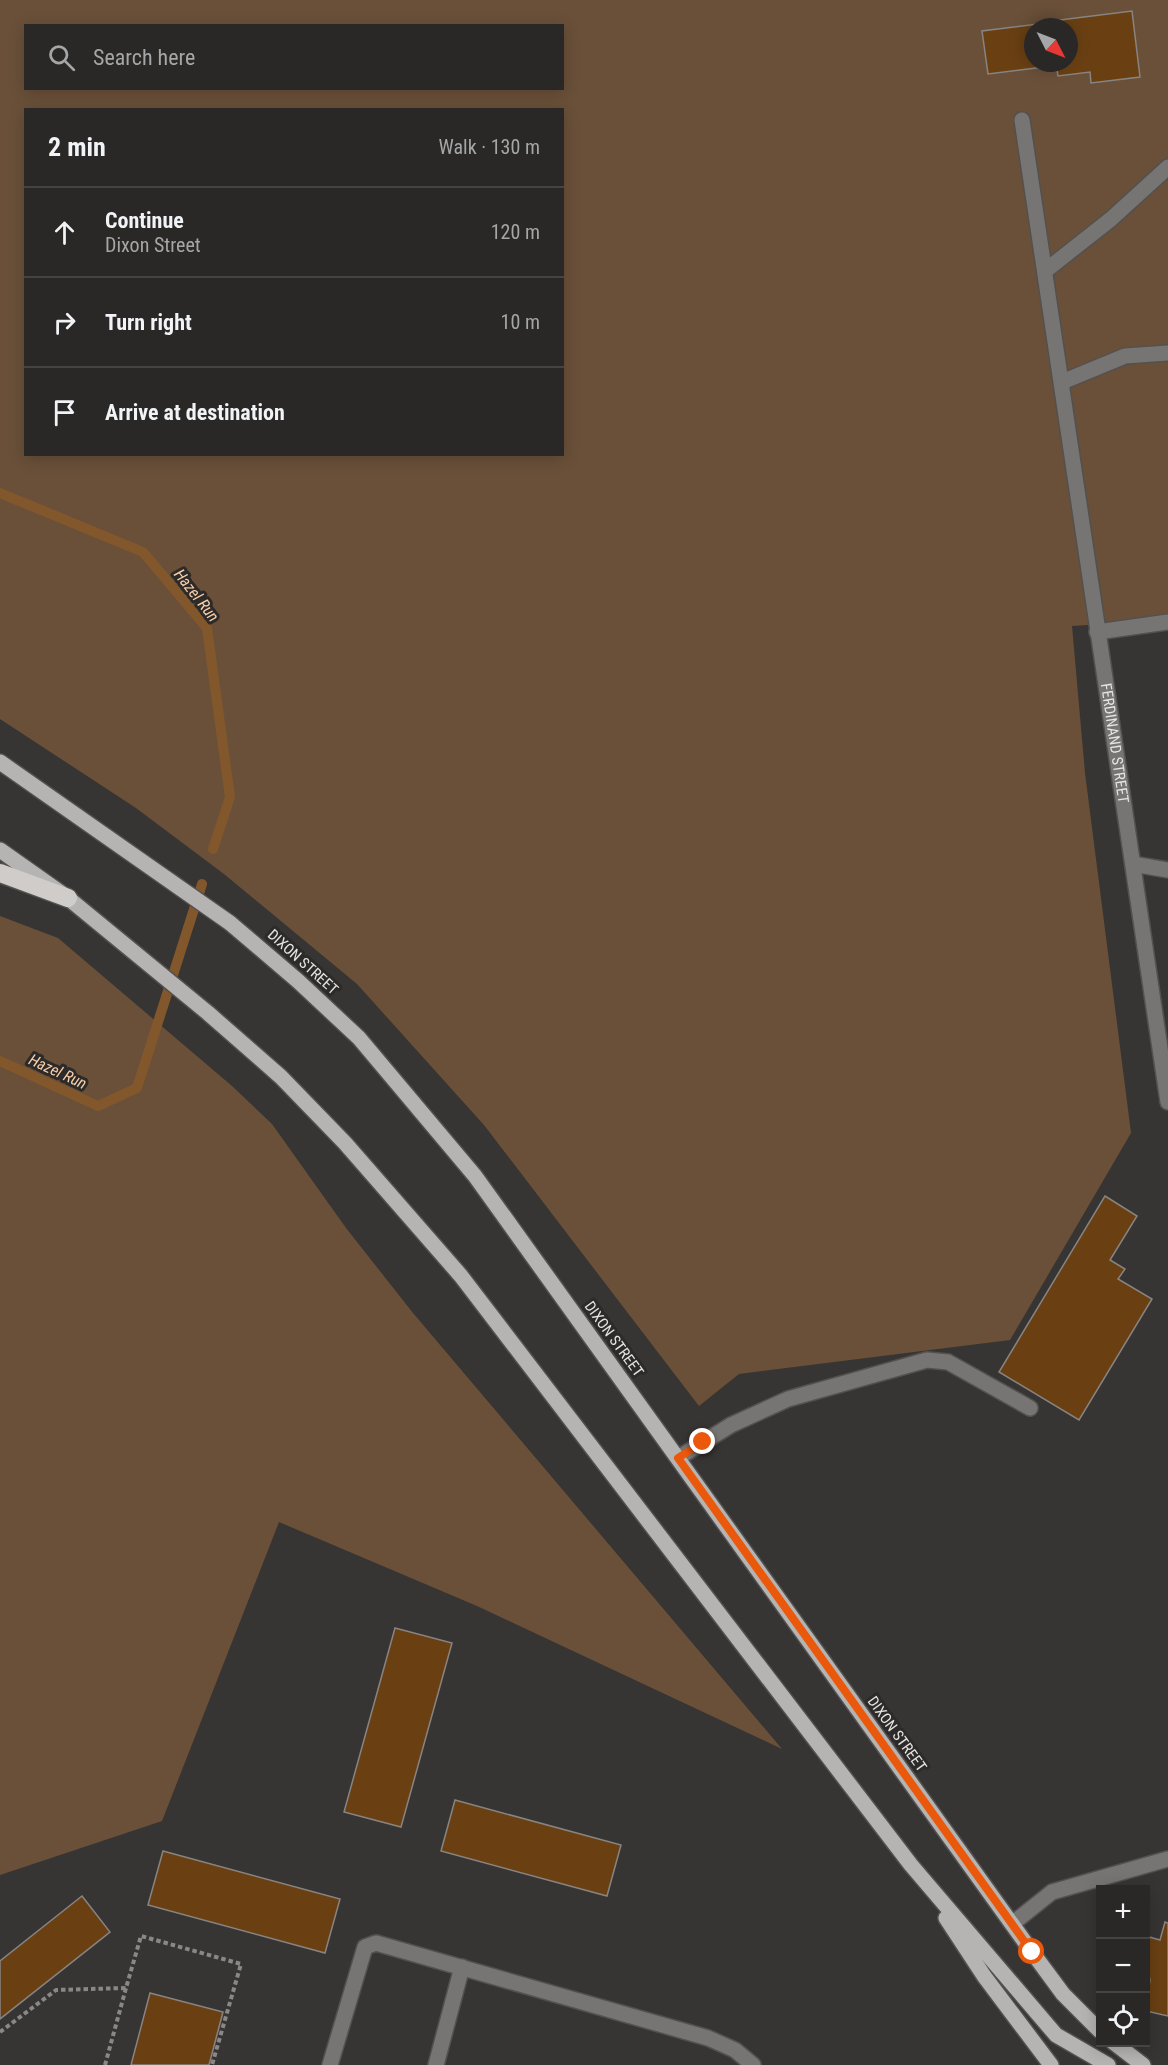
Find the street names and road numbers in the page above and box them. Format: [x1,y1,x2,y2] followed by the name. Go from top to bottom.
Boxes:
[1097,682,1132,804] street label: FERDINAND STREET
[264,926,342,998] street label: DIXON STREET
[581,1298,647,1380] street label: DIXON STREET
[864,1693,930,1775] street label: DIXON STREET

